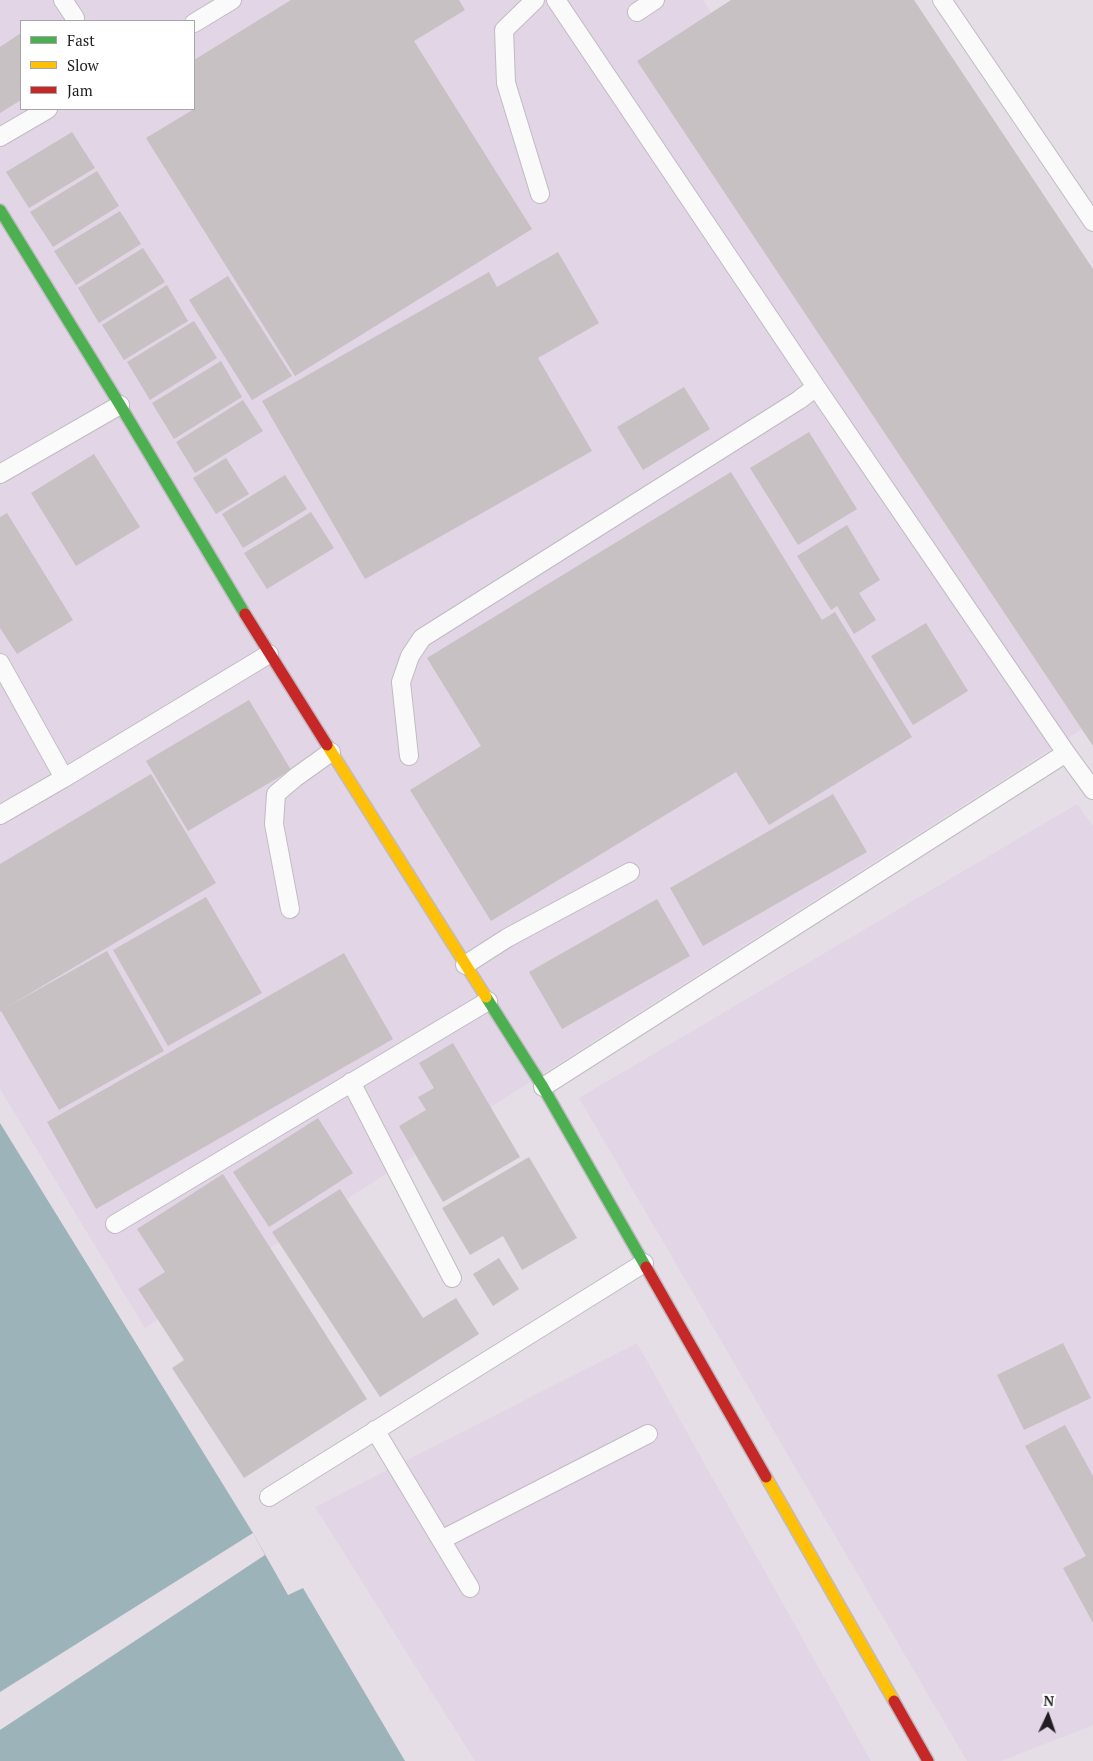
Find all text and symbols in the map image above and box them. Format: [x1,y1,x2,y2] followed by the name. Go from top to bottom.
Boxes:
[20,20,195,110] legend
[67,30,95,50] text: Fast
[67,55,99,75] text: Slow
[67,80,93,100] text: Jam
[1023,1691,1073,1741] north arrow
[1043,1691,1055,1710] text: N

